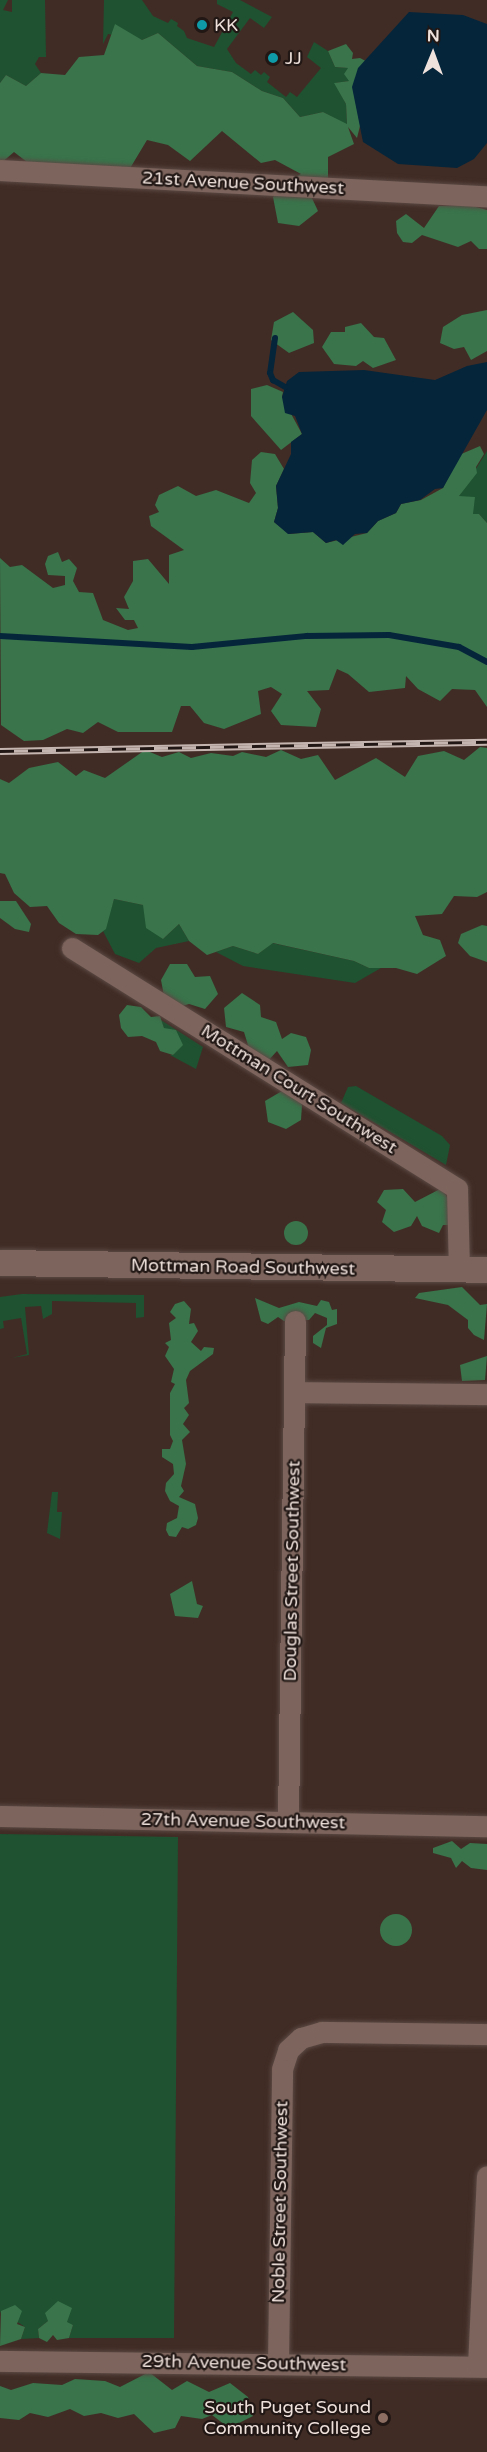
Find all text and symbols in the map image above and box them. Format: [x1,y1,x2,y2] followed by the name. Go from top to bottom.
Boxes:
[214,14,238,36] place label: KK
[195,18,209,32] marker: KK
[403,24,463,84] north arrow
[427,26,440,46] text: N
[285,47,302,69] place label: JJ
[266,51,280,65] marker: JJ
[141,167,345,199] street label: 21st Avenue Southwest
[197,1020,401,1158] street label: Mottman Court Southwest
[131,1254,355,1280] street label: Mottman Road Southwest
[279,1460,305,1682] street label: Douglas Street Southwest
[140,1808,346,1834] street label: 27th Avenue Southwest
[267,2101,293,2303] street label: Noble Street Southwest
[141,2350,347,2376] street label: 29th Avenue Southwest
[203,2397,371,2440] place label: South Puget Sound Community College
[376,2411,390,2425] marker: South Puget Sound Community College

